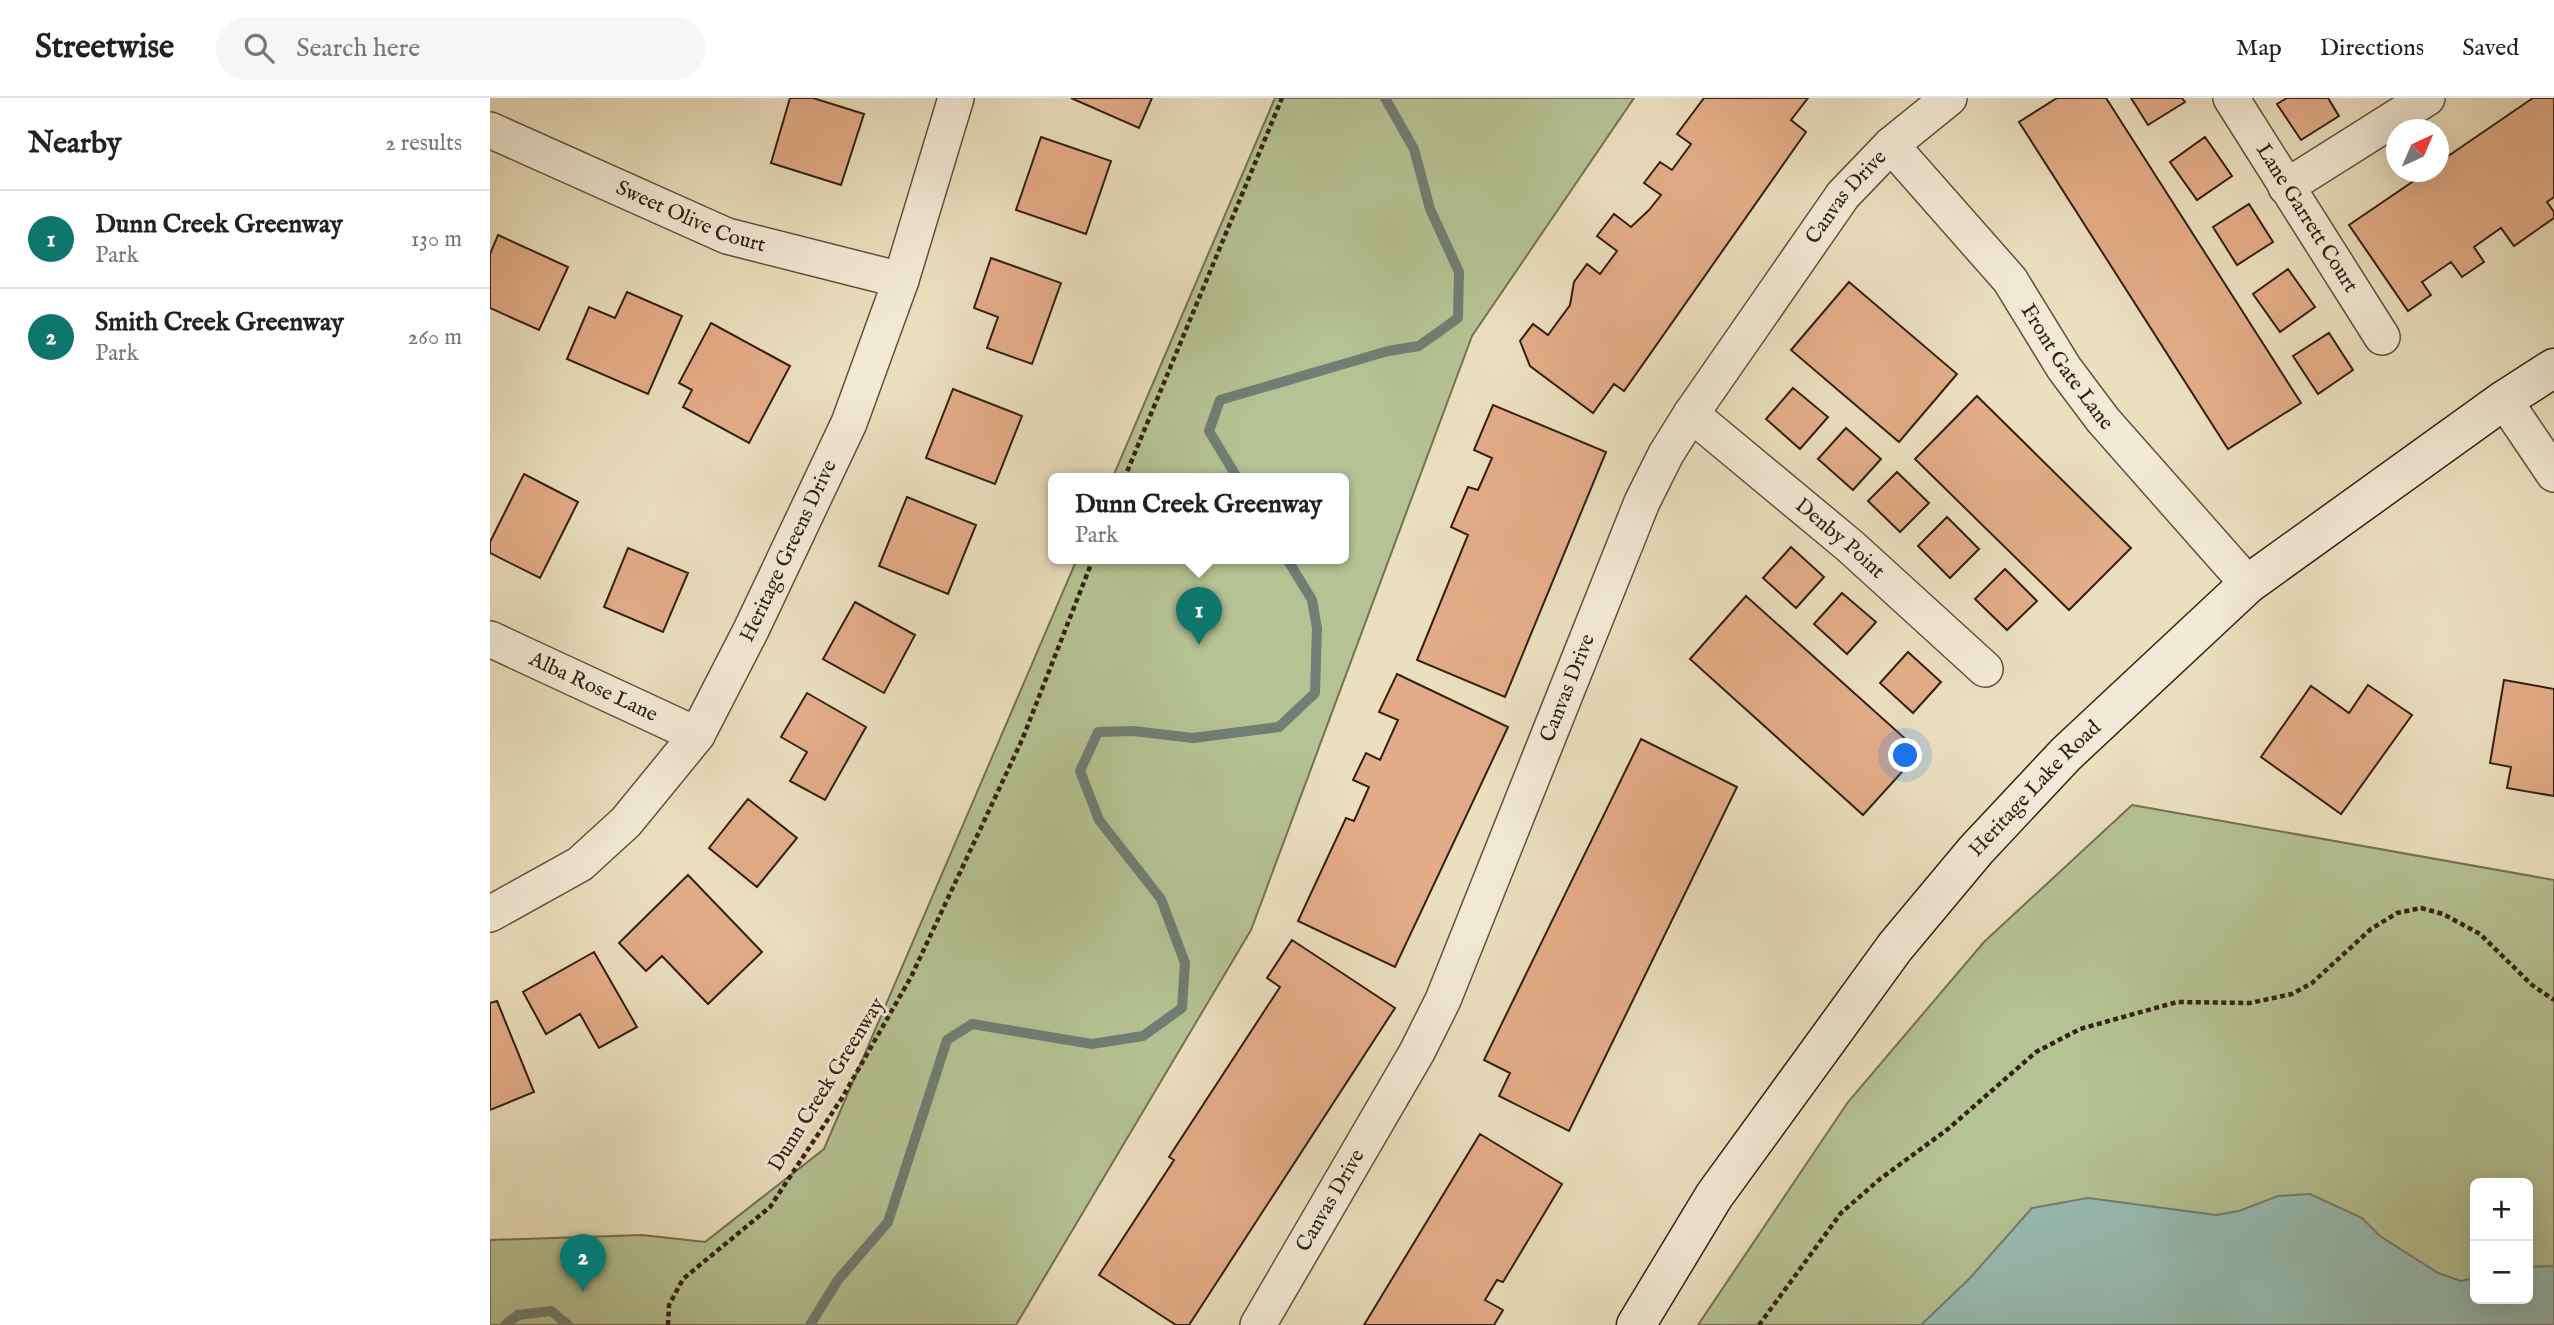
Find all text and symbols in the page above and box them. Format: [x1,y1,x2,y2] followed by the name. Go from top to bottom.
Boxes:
[216,17,706,80] search box
[35,27,174,69] text: Streetwise
[240,29,278,67] icon: search
[296,32,420,65] text: Search here
[2236,33,2282,64] text: Map
[2320,33,2424,64] text: Directions
[2462,33,2519,64] text: Saved
[2386,119,2449,182] north arrow
[28,125,121,163] text: Nearby
[385,129,462,158] text: 2 results
[2250,138,2364,298] street label: Lane Garrett Court
[1799,144,1893,249] street label: Canvas Drive
[612,175,768,259] street label: Sweet Olive Court
[95,208,343,241] text: Dunn Creek Greenway
[47,225,55,254] text: 1
[411,225,462,254] text: 130 m
[95,241,139,270] text: Park
[2014,299,2120,436] street label: Front Gate Lane
[95,306,344,339] text: Smith Creek Greenway
[46,323,56,352] text: 2
[407,323,462,352] text: 260 m
[95,339,139,368] text: Park
[734,455,843,647] street label: Heritage Greens Drive
[1048,473,1349,564] popup
[1075,488,1322,521] text: Dunn Creek Greenway
[1789,492,1891,585] street label: Denby Point
[1075,521,1118,550] text: Park
[1176,587,1222,645] pin: 1
[1534,630,1602,746] street label: Canvas Drive
[524,645,662,729] street label: Alba Rose Lane
[1963,714,2107,863] street label: Heritage Lake Road
[1888,738,1922,772] your location
[763,992,892,1177] street label: Dunn Creek Greenway
[1290,1144,1371,1257] street label: Canvas Drive
[2470,1178,2533,1304] map controls
[2470,1178,2533,1241] button: +
[560,1234,606,1292] pin: 2
[2470,1241,2533,1304] button: −

